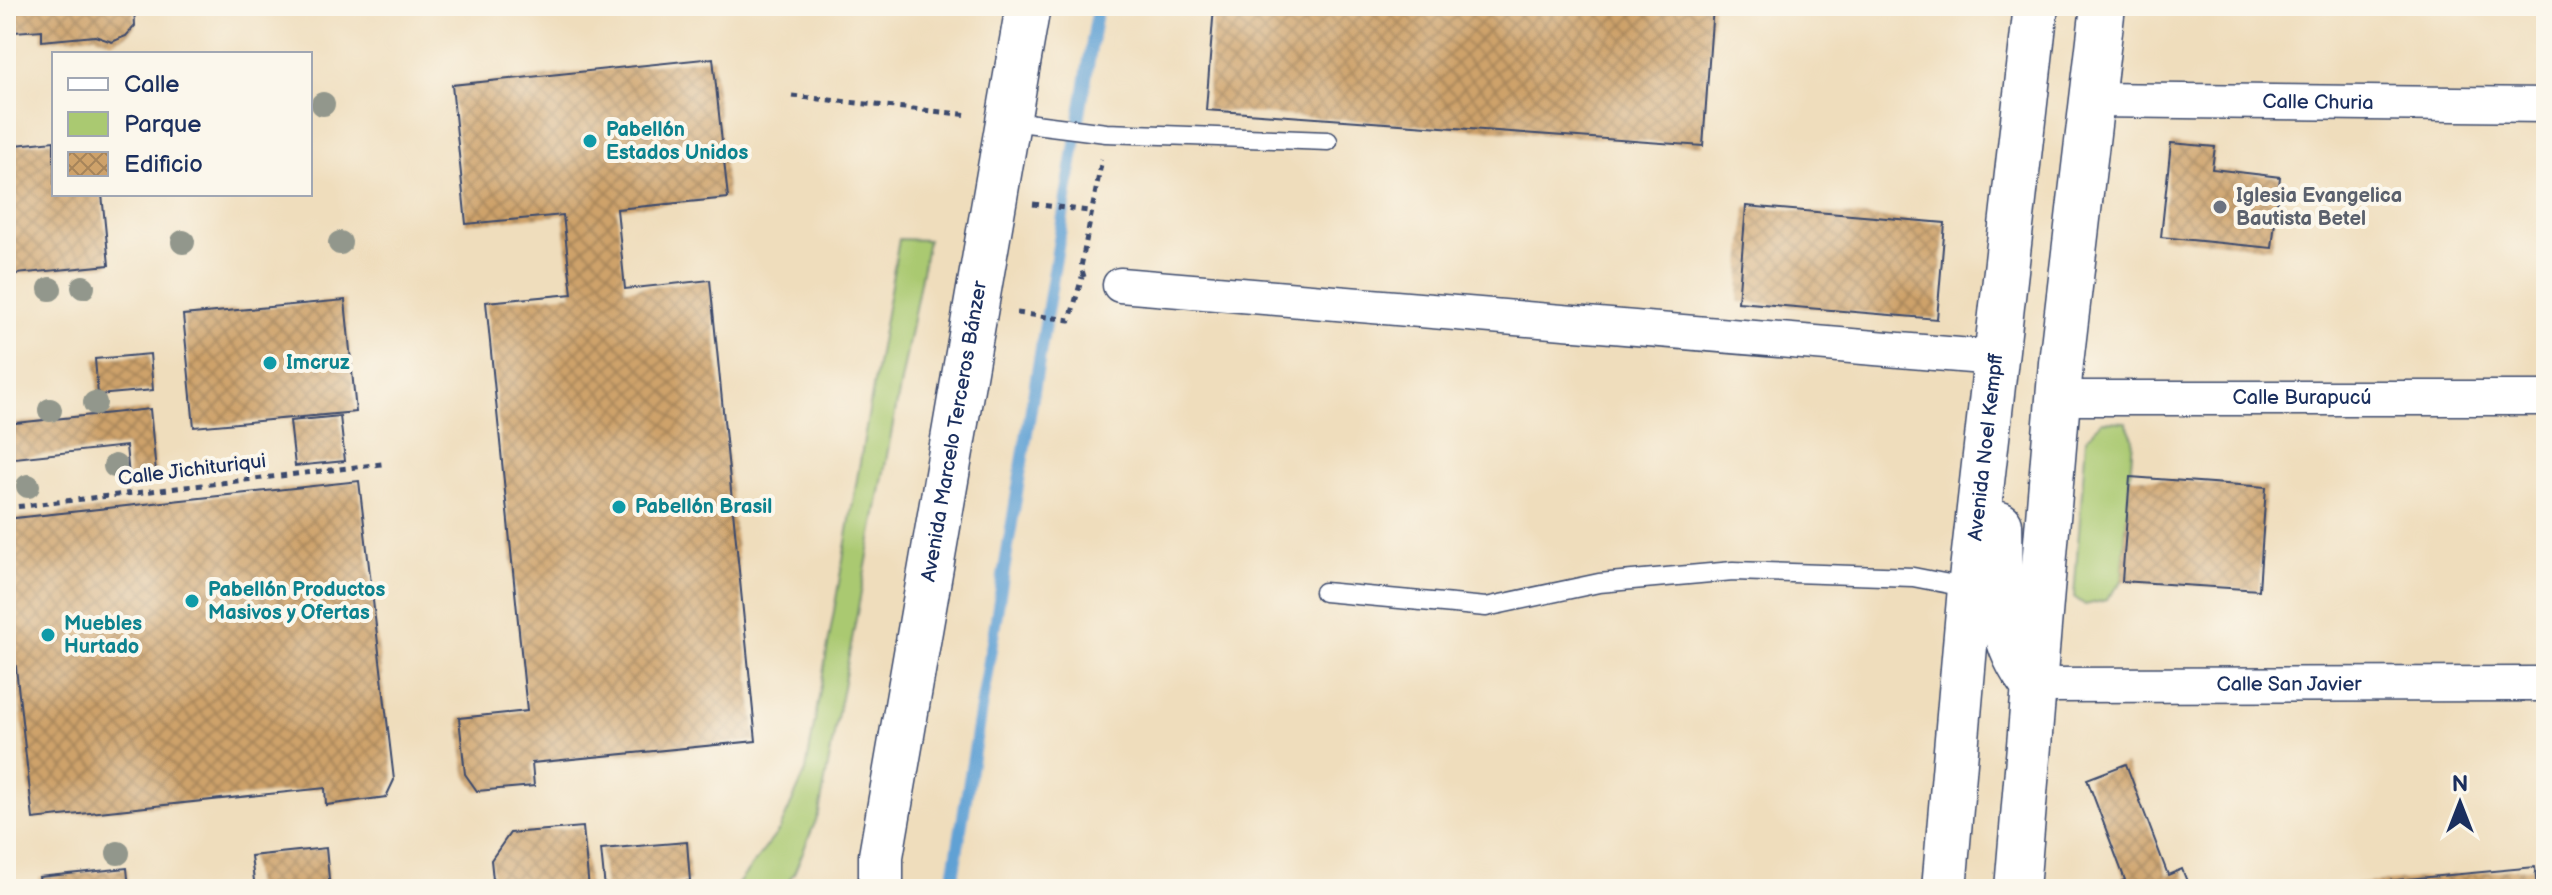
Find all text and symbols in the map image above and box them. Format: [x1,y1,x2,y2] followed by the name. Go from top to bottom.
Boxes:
[52,52,312,196] legend
[124,70,179,99] text: Calle
[2262,90,2374,115] street label: Calle Churia
[124,110,202,139] text: Parque
[606,118,748,165] place label: Pabellón Estados Unidos
[581,132,599,150] marker: Pabellón Estados Unidos
[124,150,203,179] text: Edificio
[2236,184,2402,231] place label: Iglesia Evangelica Bautista Betel
[2211,198,2229,216] marker: Iglesia Evangelica Bautista Betel
[917,278,992,584] street label: Avenida Marcelo Terceros Bánzer
[286,351,350,375] place label: Imcruz
[1963,352,2009,542] street label: Avenida Noel Kempff
[261,354,279,372] marker: Imcruz
[2233,386,2371,410] street label: Calle Burapucú
[117,449,267,491] street label: Calle Jichituriqui
[635,495,772,519] place label: Pabellón Brasil
[610,498,628,516] marker: Pabellón Brasil
[208,578,385,625] place label: Pabellón Productos Masivos y Ofertas
[183,592,201,610] marker: Pabellón Productos Masivos y Ofertas
[64,612,142,659] place label: Muebles Hurtado
[39,626,57,644] marker: Muebles Hurtado
[2216,672,2362,697] street label: Calle San Javier
[2420,763,2500,843] north arrow
[2452,771,2468,798] text: N

